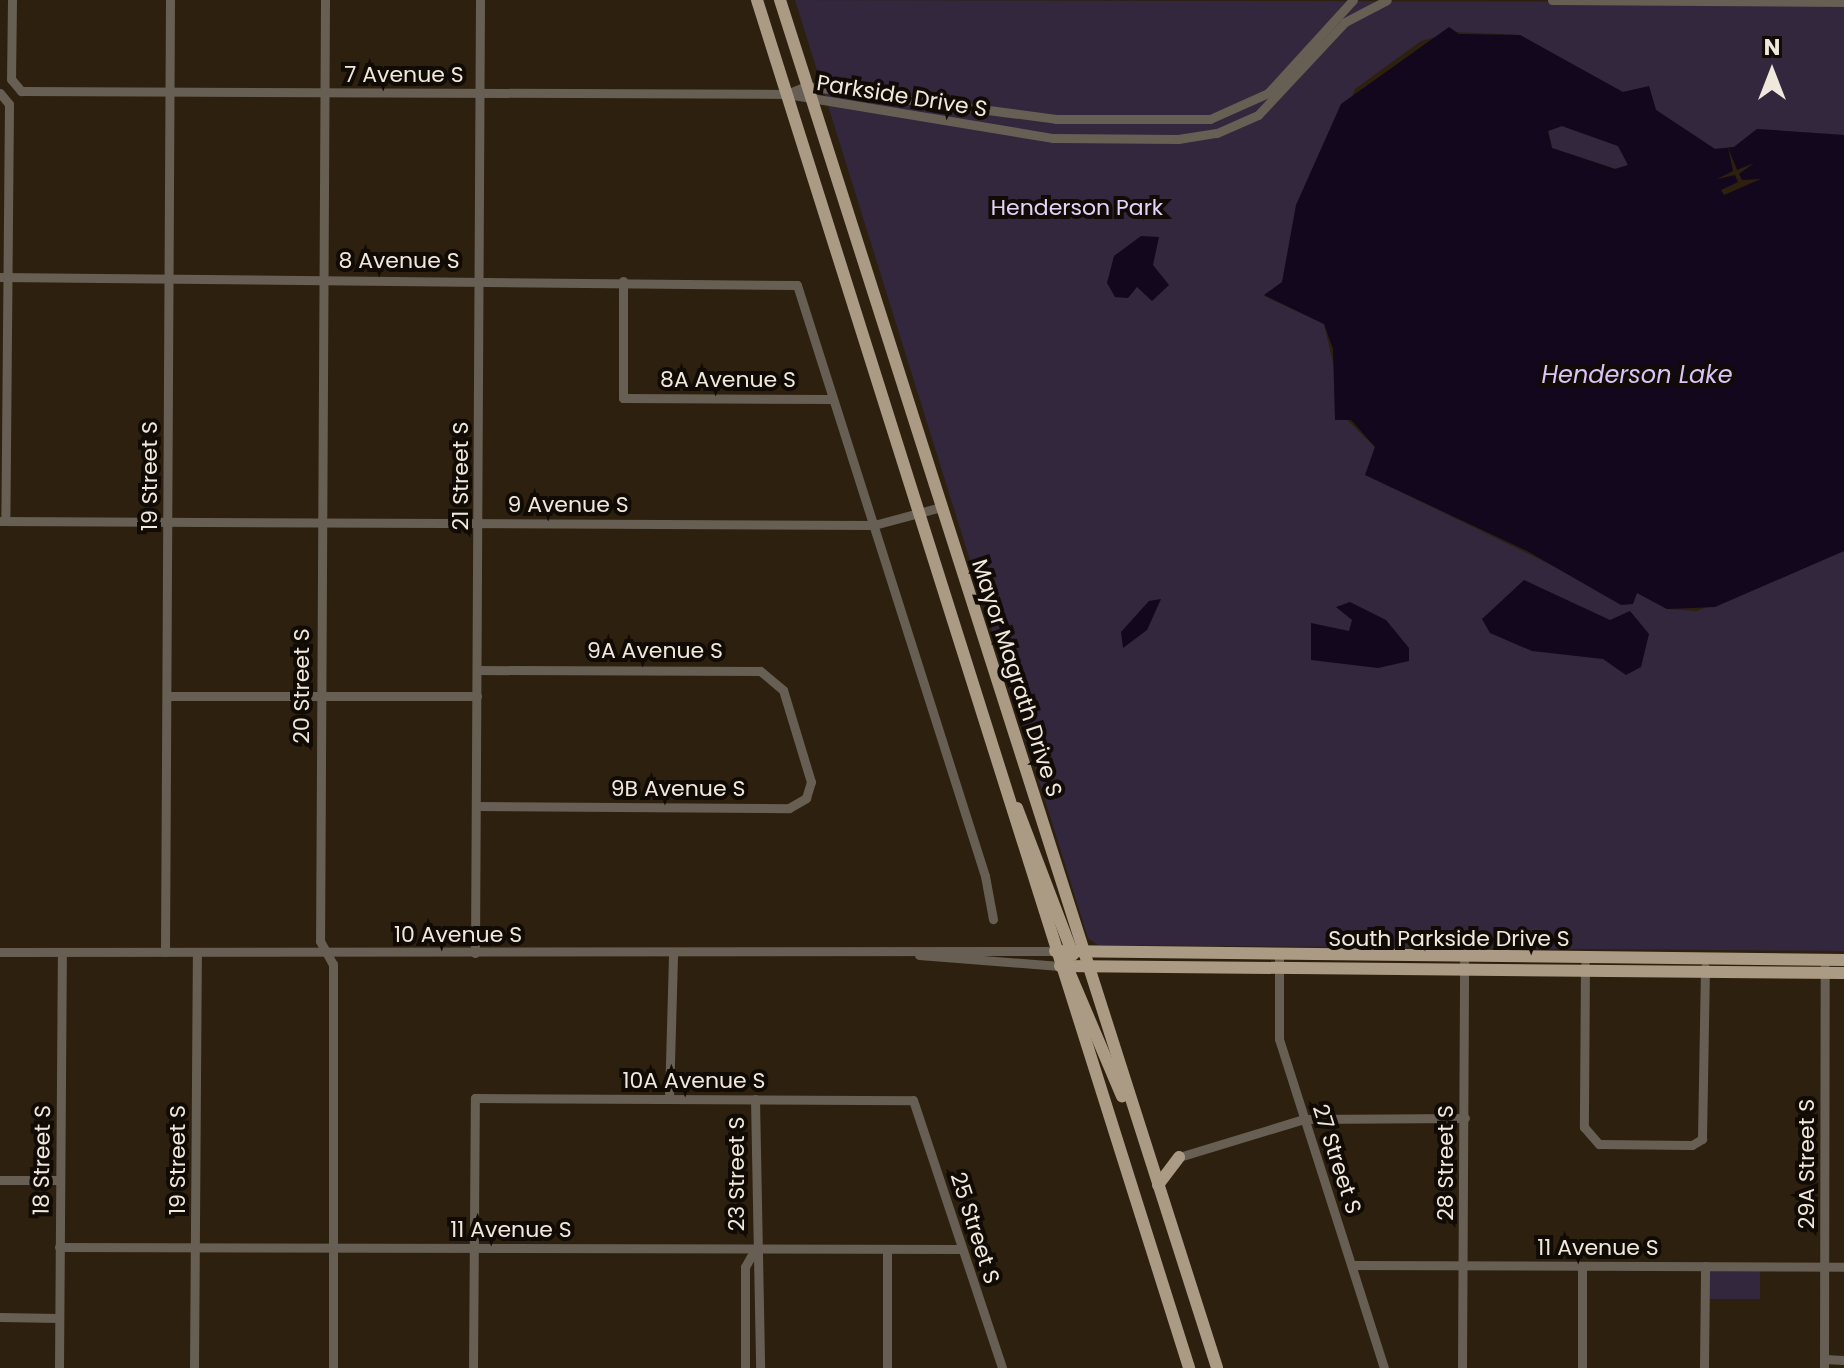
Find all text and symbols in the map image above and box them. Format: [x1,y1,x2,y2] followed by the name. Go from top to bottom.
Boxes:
[1732,32,1812,112] north arrow
[1764,32,1780,63] text: N
[344,62,464,88] street label: 7 Avenue S
[815,69,989,123] street label: Parkside Drive S
[991,195,1163,221] park label: Henderson Park
[338,248,460,274] street label: 8 Avenue S
[1541,361,1733,389] water label: Henderson Lake
[660,367,796,393] street label: 8A Avenue S
[137,421,163,531] street label: 19 Street S
[448,422,474,530] street label: 21 Street S
[507,492,629,518] street label: 9 Avenue S
[966,556,1068,800] street label: Mayor Magrath Drive S
[289,628,315,744] street label: 20 Street S
[587,638,723,664] street label: 9A Avenue S
[611,776,745,802] street label: 9B Avenue S
[394,922,522,948] street label: 10 Avenue S
[1328,926,1570,952] street label: South Parkside Drive S
[623,1068,765,1094] street label: 10A Avenue S
[1794,1099,1820,1229] street label: 29A Street S
[1307,1101,1367,1217] street label: 27 Street S
[28,1105,56,1215] street label: 18 Street S
[165,1105,191,1215] street label: 19 Street S
[1433,1105,1459,1221] street label: 28 Street S
[724,1117,750,1231] street label: 23 Street S
[945,1169,1005,1287] street label: 25 Street S
[450,1217,572,1243] street label: 11 Avenue S
[1537,1235,1659,1261] street label: 11 Avenue S

